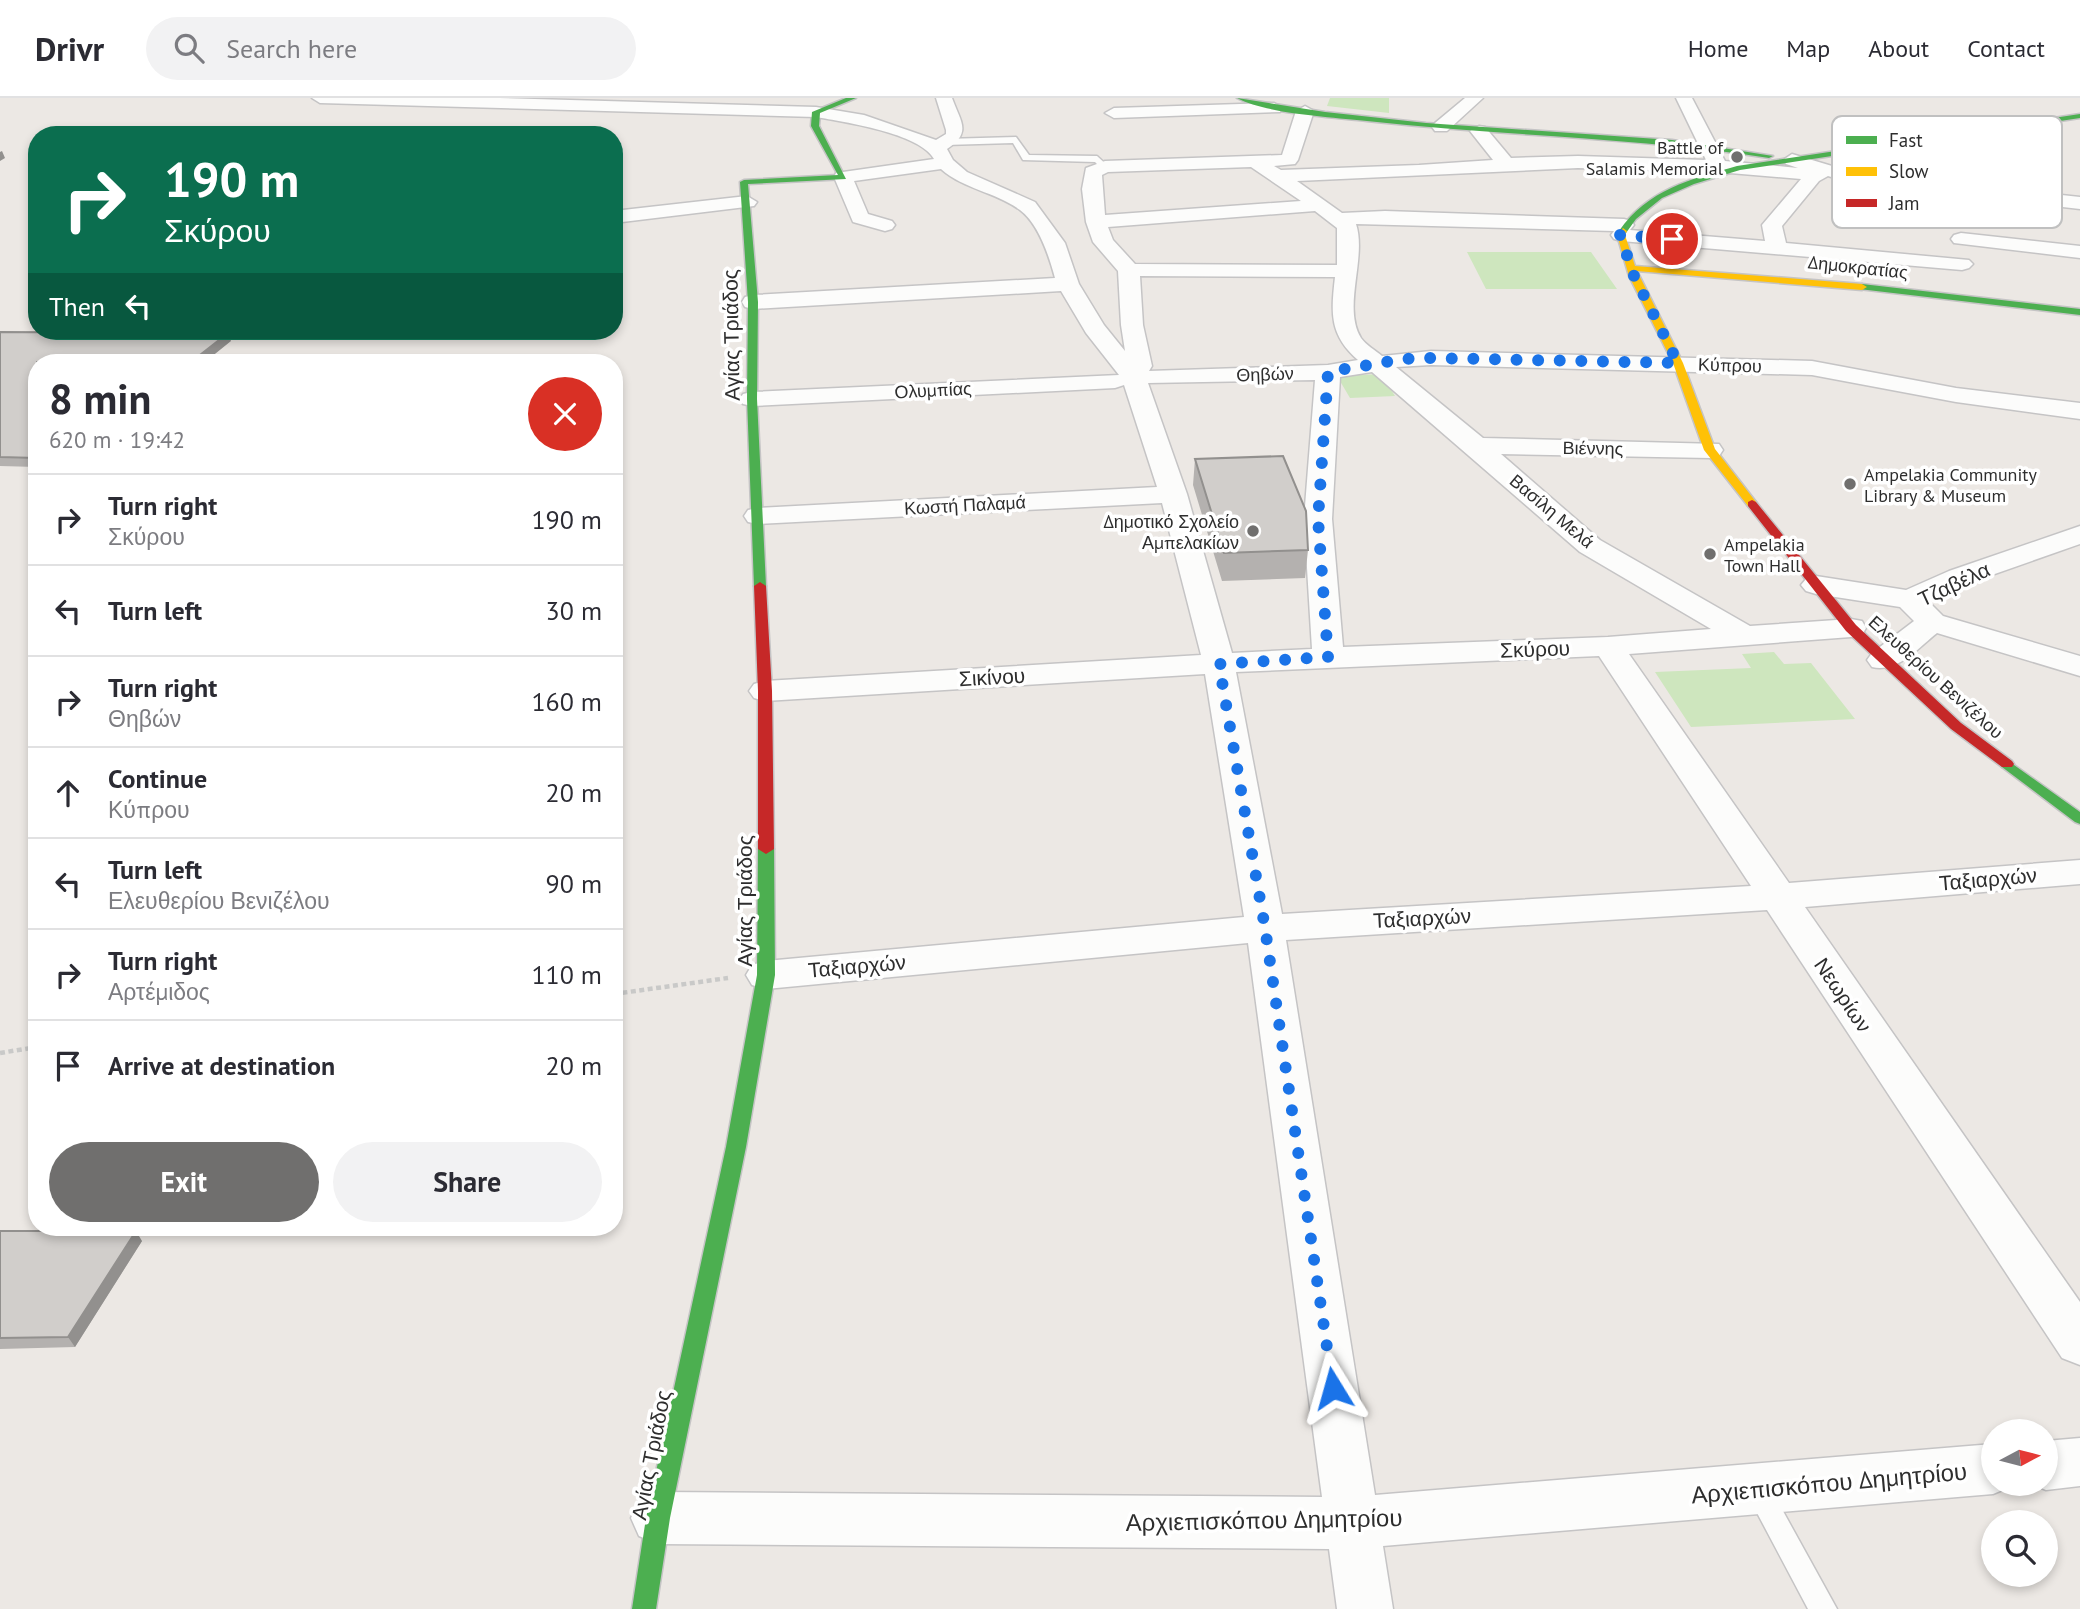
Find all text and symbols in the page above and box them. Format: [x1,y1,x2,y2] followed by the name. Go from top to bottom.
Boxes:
[146,17,636,80] search box
[35,27,104,70] text: Drivr
[170,29,208,67] icon: search
[226,32,357,65] text: Search here
[1688,33,1748,64] text: Home
[1786,33,1830,64] text: Map
[1868,33,1929,64] text: About
[1967,33,2045,64] text: Contact
[1832,116,2062,228] legend
[1889,128,1923,152] text: Fast
[1586,136,1724,180] place label: Battle of Salamis Memorial
[164,147,299,211] text: 190 m
[1729,149,1745,165] marker: Battle of Salamis Memorial
[49,154,140,245] icon: right
[1889,159,1929,183] text: Slow
[1888,191,1919,215] text: Jam
[164,209,271,251] text: Σκύρου
[1642,209,1702,269] pin
[1653,220,1691,258] icon: arrive
[1807,250,1909,284] street label: Δημοκρατίας
[716,269,746,401] street label: Αγίας Τριάδος
[119,287,157,325] icon: left
[49,290,105,323] text: Then
[1698,352,1762,378] street label: Κύπρου
[1236,362,1294,386] street label: Θηβών
[49,371,151,426] text: 8 min
[894,376,973,404] street label: Ολυμπίας
[528,377,602,451] button: close
[49,425,185,454] text: 620 m · 19:42
[1562,436,1624,460] street label: Βιέννης
[1864,463,2037,507] place label: Ampelakia Community Library & Museum
[1505,469,1599,553] street label: Βασίλη Μελά
[1842,476,1858,492] marker: Ampelakia Community Library & Museum
[108,489,217,522] text: Turn right
[904,490,1026,520] street label: Κωστή Παλαμά
[49,501,87,539] icon: right
[531,503,602,536] text: 190 m
[1104,510,1239,554] place label: Δημοτικό Σχολείο Αμπελακίων
[108,522,185,551] text: Σκύρου
[1245,523,1261,539] marker: Δημοτικό Σχολείο Αμπελακίων
[1724,533,1805,577] place label: Ampelakia Town Hall
[1702,546,1718,562] marker: Ampelakia Town Hall
[1914,556,1994,612] street label: Τζαβέλα
[49,592,87,630] icon: left
[108,594,202,627] text: Turn left
[546,594,602,627] text: 30 m
[1864,610,2008,744] street label: Ελευθερίου Βενιζέλου
[1500,634,1570,664] street label: Σκύρου
[958,662,1026,692] street label: Σικίνου
[108,671,217,704] text: Turn right
[49,683,87,721] icon: right
[531,685,602,718] text: 160 m
[108,704,181,733] text: Θηβών
[108,762,207,795] text: Continue
[49,774,87,812] icon: ahead
[546,776,602,809] text: 20 m
[108,795,190,824] text: Κύπρου
[731,835,758,967] street label: Αγίας Τριάδος
[108,853,202,886] text: Turn left
[1938,861,2038,897] street label: Ταξιαρχών
[49,865,87,903] icon: left
[546,867,602,900] text: 90 m
[108,886,330,915] text: Ελευθερίου Βενιζέλου
[1372,902,1472,934] street label: Ταξιαρχών
[108,944,217,977] text: Turn right
[807,948,907,984] street label: Ταξιαρχών
[1808,952,1878,1038] street label: Νεωρίων
[49,956,87,994] icon: right
[531,958,602,991] text: 110 m
[108,977,210,1006] text: Αρτέμιδος
[49,1047,87,1085] icon: arrive
[108,1049,335,1082] text: Arrive at destination
[546,1049,602,1082] text: 20 m
[49,1142,319,1222] button: Exit
[333,1142,602,1222] button: Share
[1296,1351,1370,1425] position arrow
[625,1388,677,1522] street label: Αγίας Τριάδος
[1981,1419,2058,1496] north arrow
[1981,1419,2058,1587] map controls
[1690,1455,1968,1511] street label: Αρχιεπισκόπου Δημητρίου
[1125,1502,1403,1538] street label: Αρχιεπισκόπου Δημητρίου
[1981,1510,2058,1587] button: search

